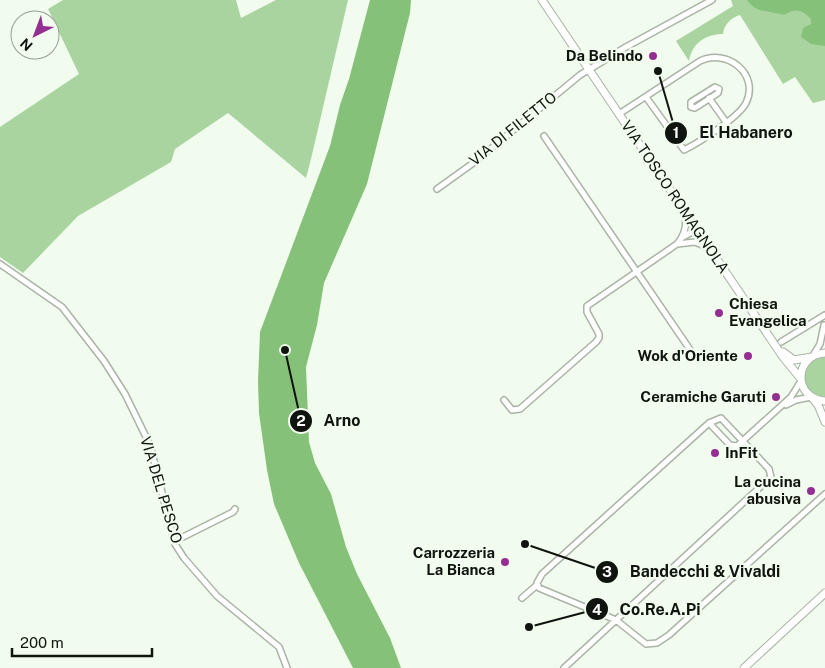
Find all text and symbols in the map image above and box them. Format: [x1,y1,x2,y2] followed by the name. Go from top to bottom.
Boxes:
[10,10,60,60] north arrow
[17,35,36,54] text: N
[566,47,643,64] place label: Da Belindo
[647,50,659,62] marker: Da Belindo
[466,88,560,169] street label: VIA DI FILETTO
[618,117,733,277] street label: VIA TOSCO ROMAGNOLA
[664,117,802,148] callout: El Habanero
[699,123,793,142] text: El Habanero
[673,124,679,141] text: 1
[729,295,807,329] place label: Chiesa Evangelica
[713,307,725,319] marker: Chiesa Evangelica
[637,347,738,364] place label: Wok d'Oriente
[742,350,754,362] marker: Wok d'Oriente
[640,388,766,405] place label: Ceramiche Garuti
[770,391,782,403] marker: Ceramiche Garuti
[289,405,370,436] callout: Arno
[324,411,360,430] text: Arno
[296,412,306,429] text: 2
[137,434,186,545] street label: VIA DEL PESCO
[725,444,758,461] place label: InFit
[709,447,721,459] marker: InFit
[734,473,801,507] place label: La cucina abusiva
[805,485,817,497] marker: La cucina abusiva
[413,544,495,578] place label: Carrozzeria La Bianca
[499,556,511,568] marker: Carrozzeria La Bianca
[594,556,790,587] callout: Bandecchi & Vivaldi
[630,562,780,581] text: Bandecchi & Vivaldi
[602,563,612,580] text: 3
[585,594,711,625] callout: Co.Re.A.Pi
[620,600,700,619] text: Co.Re.A.Pi
[592,601,602,618] text: 4
[12,626,152,658] scale bar
[20,634,64,651] text: 200 m

